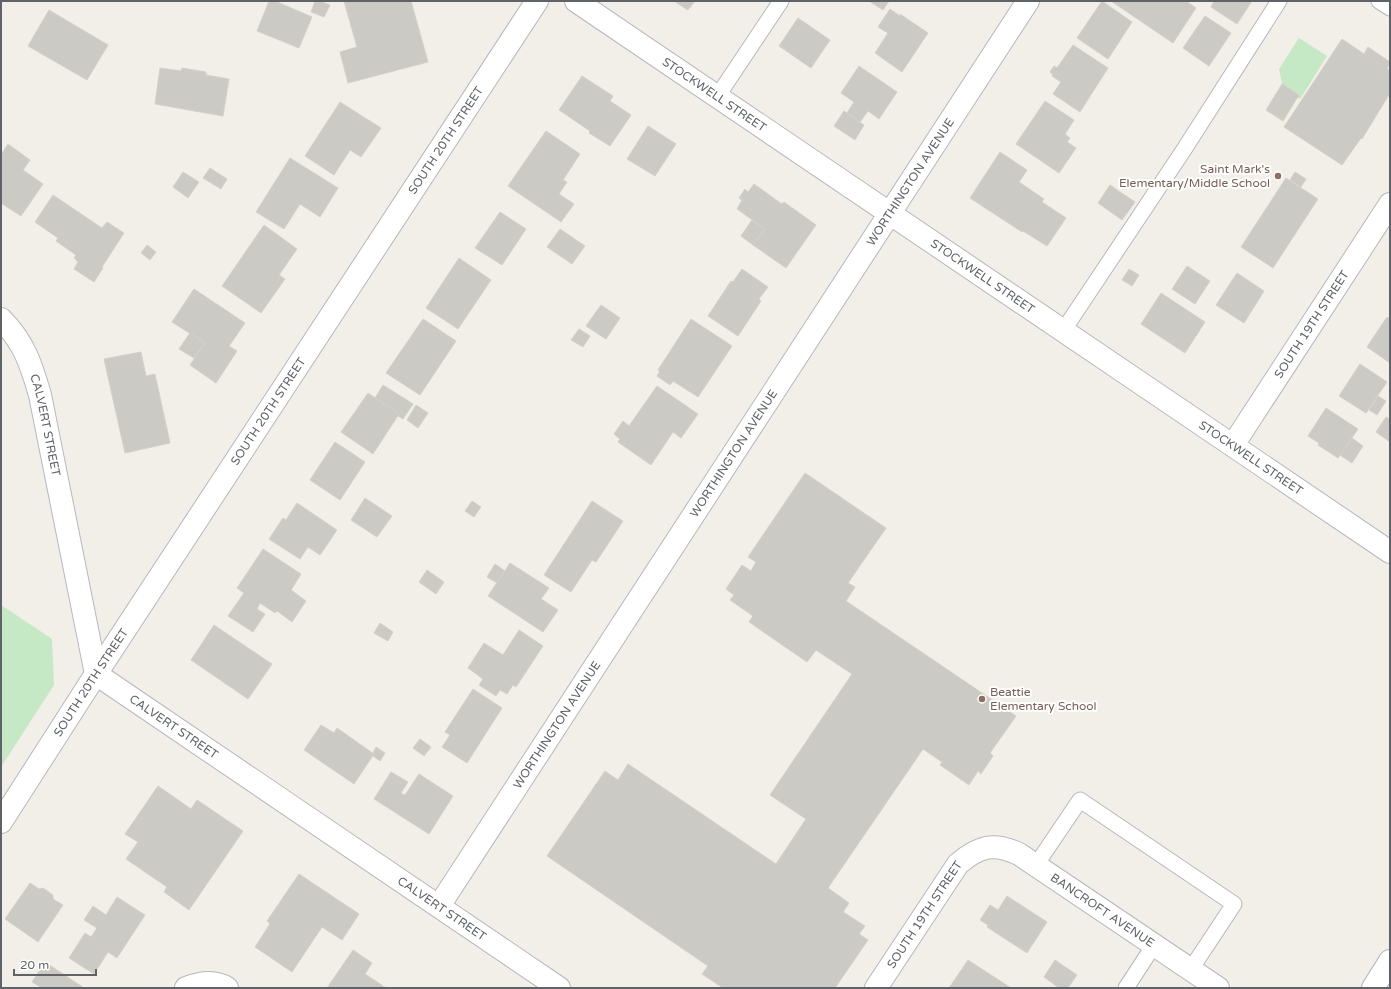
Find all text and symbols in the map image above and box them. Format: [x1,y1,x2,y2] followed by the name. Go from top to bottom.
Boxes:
[660,55,769,135] street label: STOCKWELL STREET
[405,83,486,197] street label: SOUTH 20TH STREET
[864,115,957,248] street label: WORTHINGTON AVENUE
[1119,162,1270,190] place label: Saint Mark's Elementary/Middle School
[1273,171,1283,181] marker: Saint Mark's Elementary/Middle School
[928,236,1038,317] street label: STOCKWELL STREET
[1271,267,1352,381] street label: SOUTH 19TH STREET
[228,354,309,468] street label: SOUTH 20TH STREET
[27,372,63,478] street label: CALVERT STREET
[687,387,780,520] street label: WORTHINGTON AVENUE
[1196,418,1306,498] street label: STOCKWELL STREET
[51,625,131,739] street label: SOUTH 20TH STREET
[510,658,604,791] street label: WORTHINGTON AVENUE
[990,685,1097,713] place label: Beattie Elementary School
[127,692,221,762] street label: CALVERT STREET
[977,694,987,704] marker: Beattie Elementary School
[884,858,965,971] street label: SOUTH 19TH STREET
[1048,870,1157,950] street label: BANCROFT AVENUE
[395,874,489,944] street label: CALVERT STREET
[14,951,96,977] scale bar
[20,958,49,972] text: 20 m

